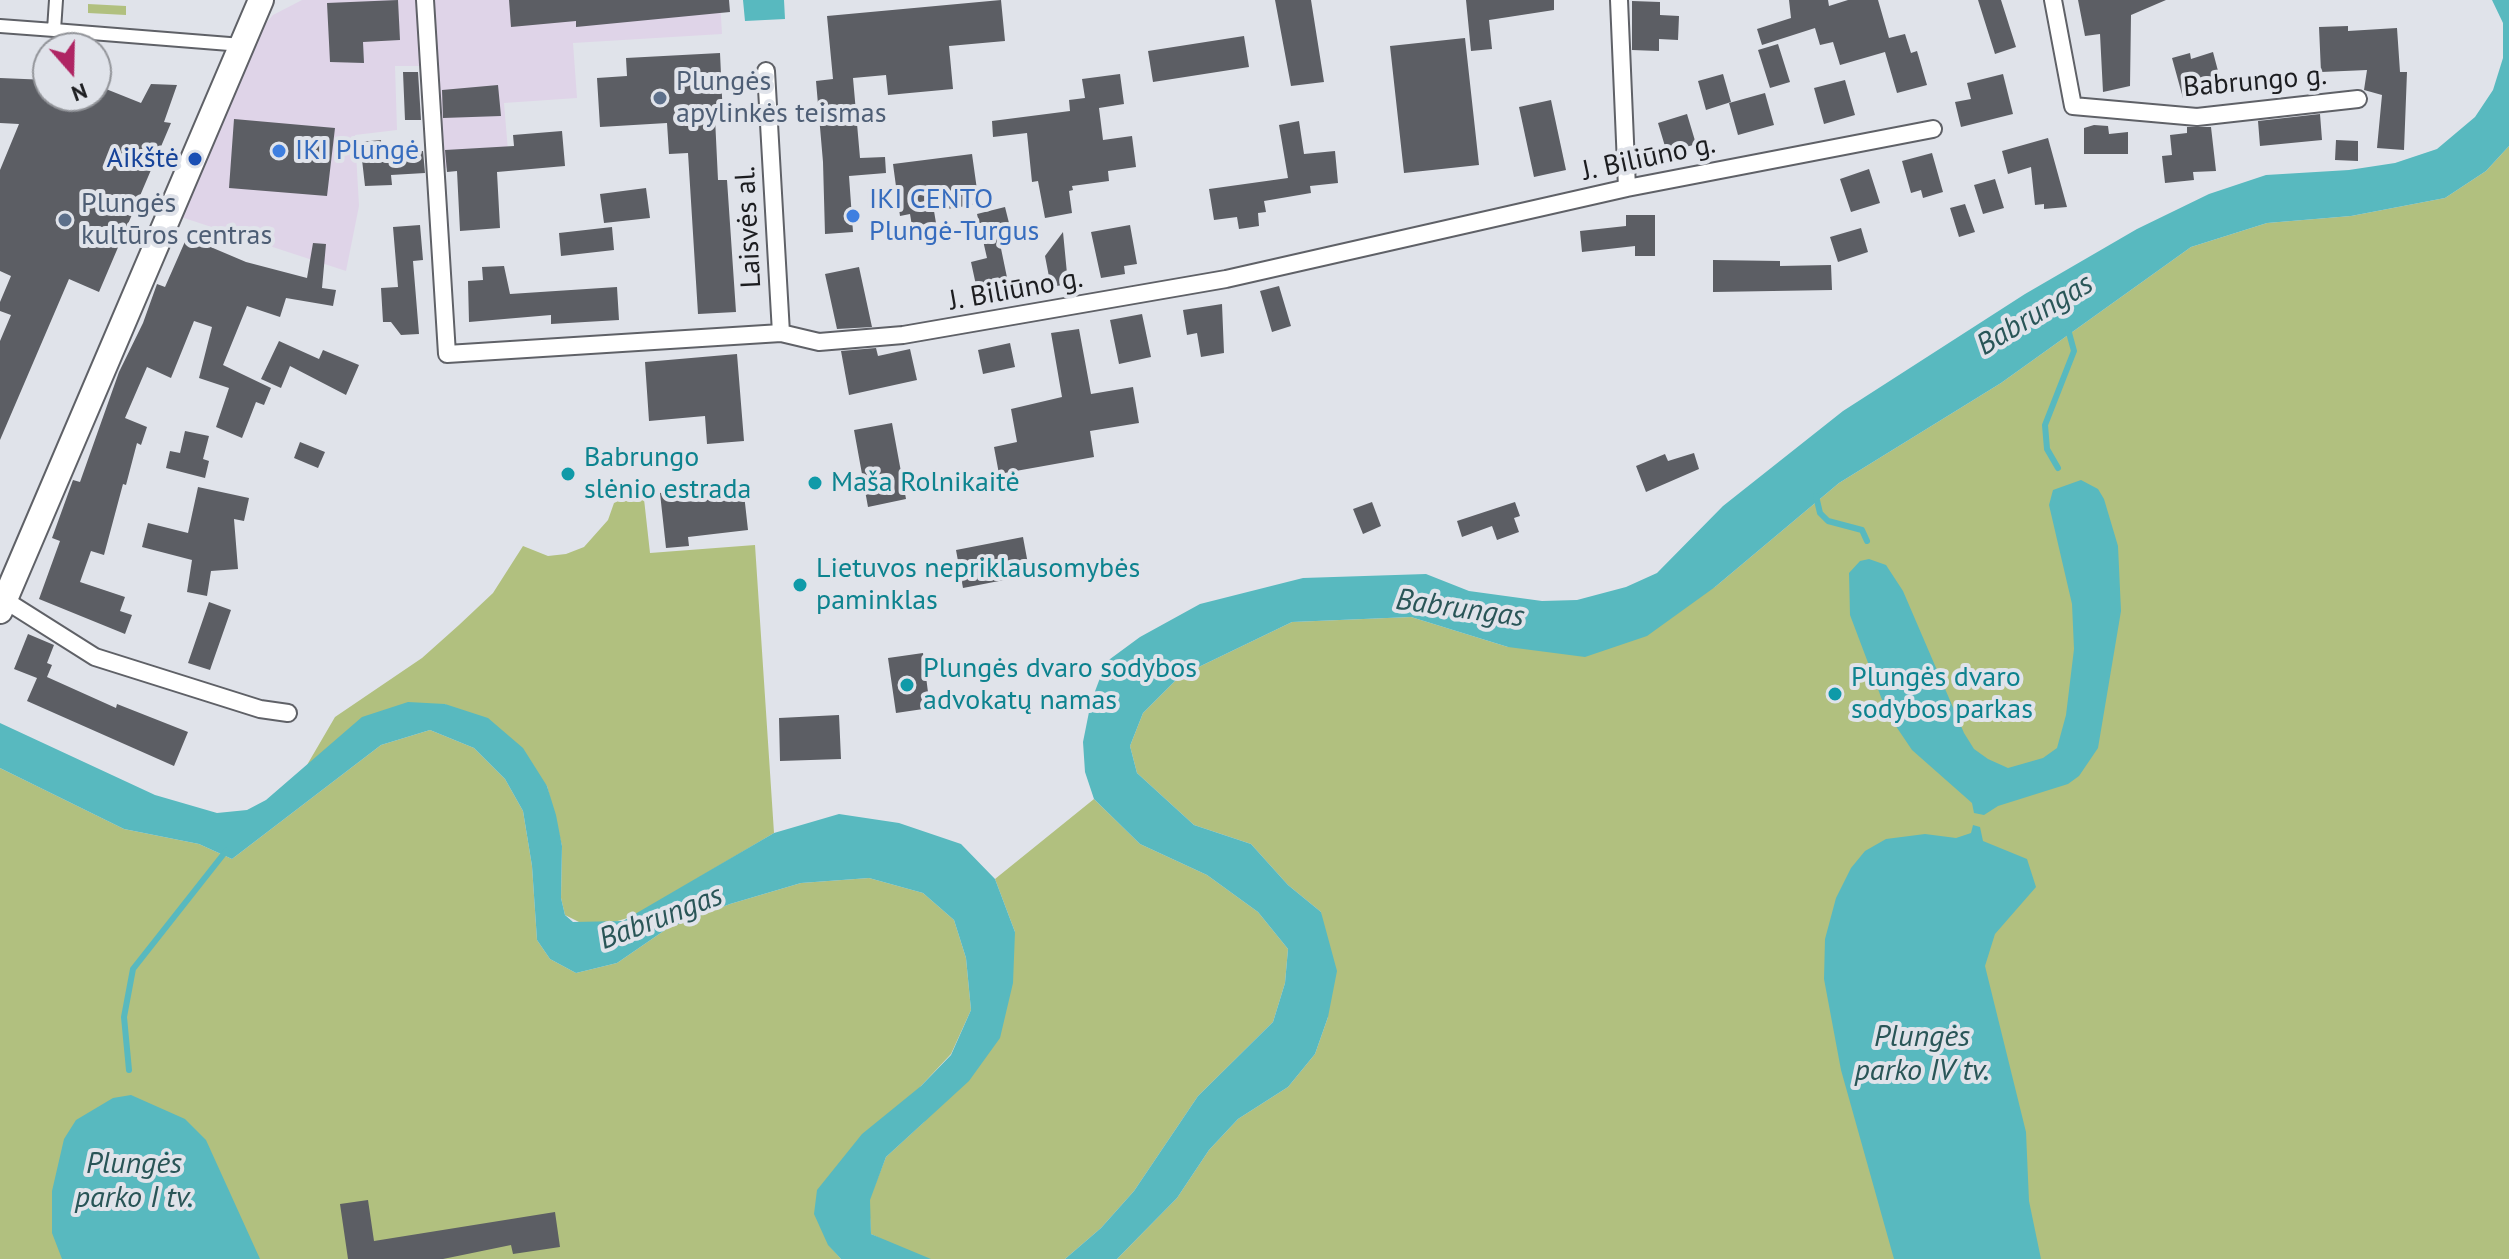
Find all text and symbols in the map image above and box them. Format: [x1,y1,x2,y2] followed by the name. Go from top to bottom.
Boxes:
[32,32,112,112] north arrow
[2182,59,2328,105] street label: Babrungo g.
[676,65,886,131] place label: Plungės apylinkės teismas
[68,77,91,108] text: N
[651,89,669,107] marker: Plungės apylinkės teismas
[1579,128,1719,188] street label: J. Biliūno g.
[295,134,419,168] place label: IKI Plungė
[107,142,179,176] place label: Aikštė
[270,142,288,160] marker: IKI Plungė
[186,150,204,168] marker: Aikštė
[729,165,769,289] street label: Laisvės al.
[869,183,1039,249] place label: IKI CENTO Plungė-Turgus
[81,187,272,253] place label: Plungės kultūros centras
[844,207,862,225] marker: IKI CENTO Plungė-Turgus
[56,211,74,229] marker: Plungės kultūros centras
[947,262,1085,318] street label: J. Biliūno g.
[1970,266,2100,364] water label: Babrungas
[584,441,751,507] place label: Babrungo slėnio estrada
[559,465,577,483] marker: Babrungo slėnio estrada
[831,466,1020,500] place label: Maša Rolnikaitė
[806,474,824,492] marker: Maša Rolnikaitė
[816,552,1140,618] place label: Lietuvos nepriklausomybės paminklas
[791,576,809,594] marker: Lietuvos nepriklausomybės paminklas
[1393,582,1527,636] water label: Babrungas
[923,652,1197,718] place label: Plungės dvaro sodybos advokatų namas
[1851,661,2033,727] place label: Plungės dvaro sodybos parkas
[898,676,916,694] marker: Plungės dvaro sodybos advokatų namas
[1826,685,1844,703] marker: Plungės dvaro sodybos parkas
[594,878,728,958] water label: Babrungas
[1855,1019,1989,1090] water label: Plungės parko IV tv.
[75,1146,193,1216] water label: Plungės parko I tv.

